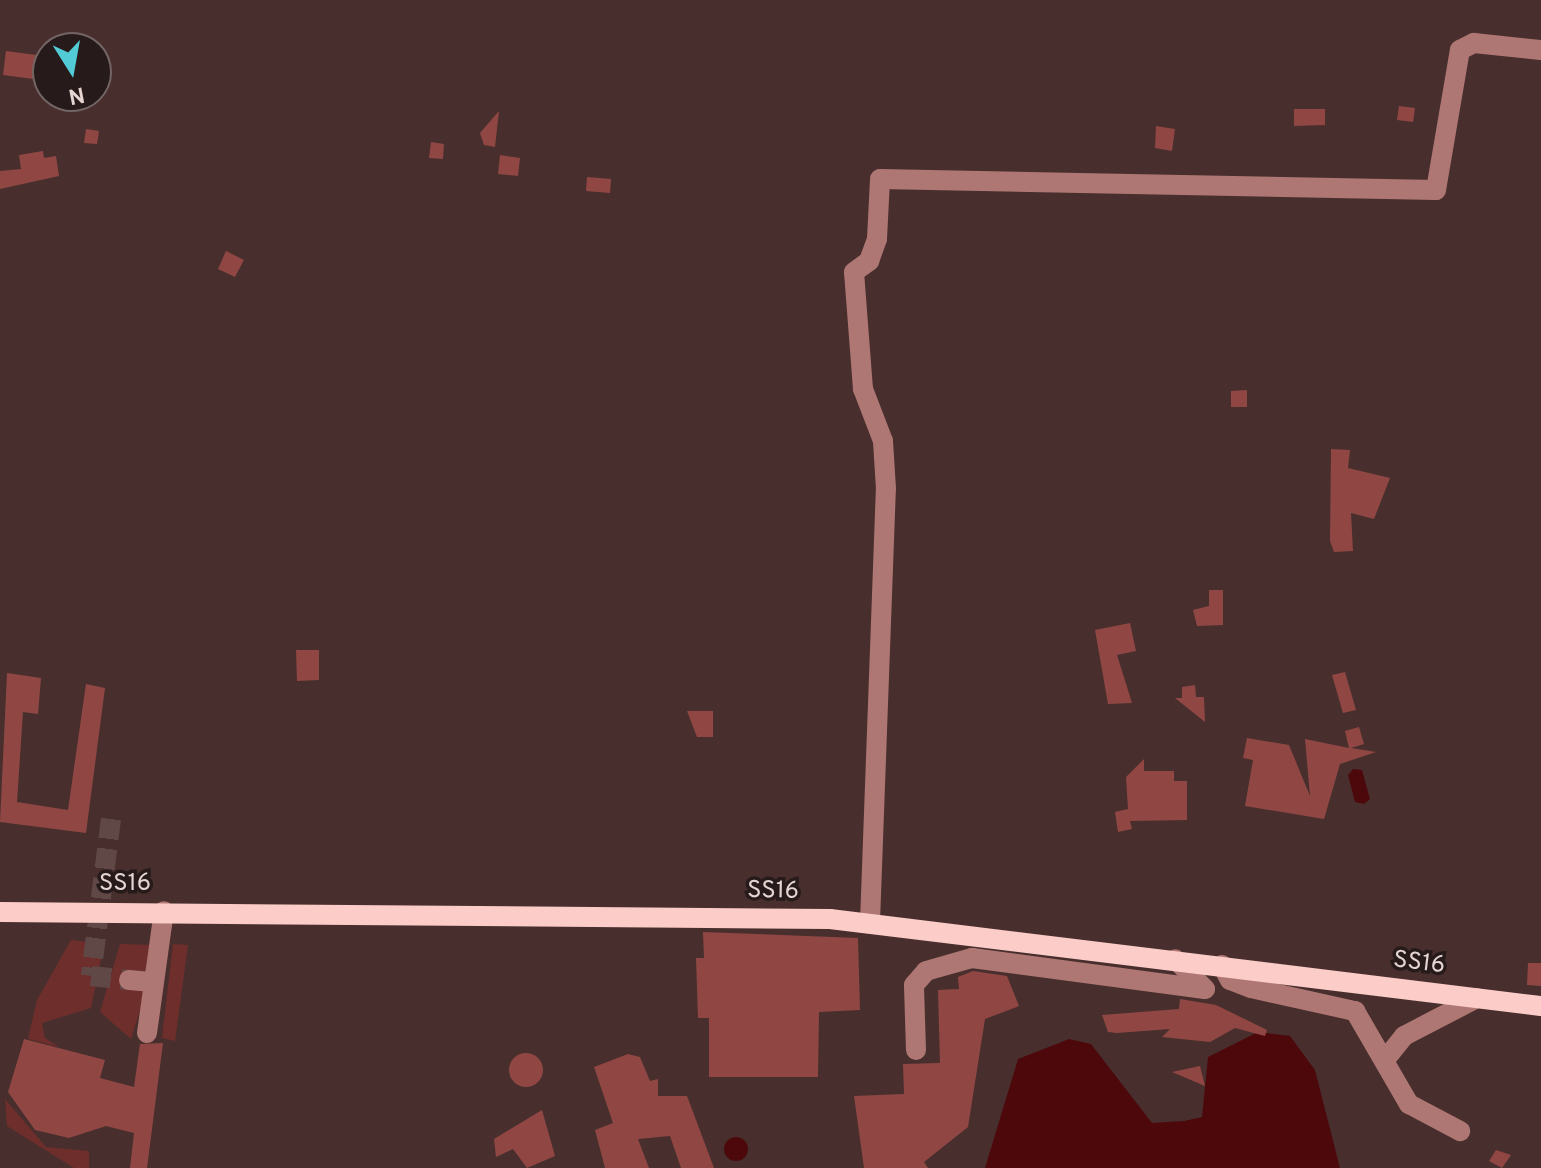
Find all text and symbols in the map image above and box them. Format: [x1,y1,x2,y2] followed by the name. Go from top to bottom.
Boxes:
[32,32,112,112] north arrow
[66,79,87,109] text: N
[99,871,151,899] street label: SS16
[747,877,799,907] street label: SS16
[1391,947,1447,981] street label: SS16

